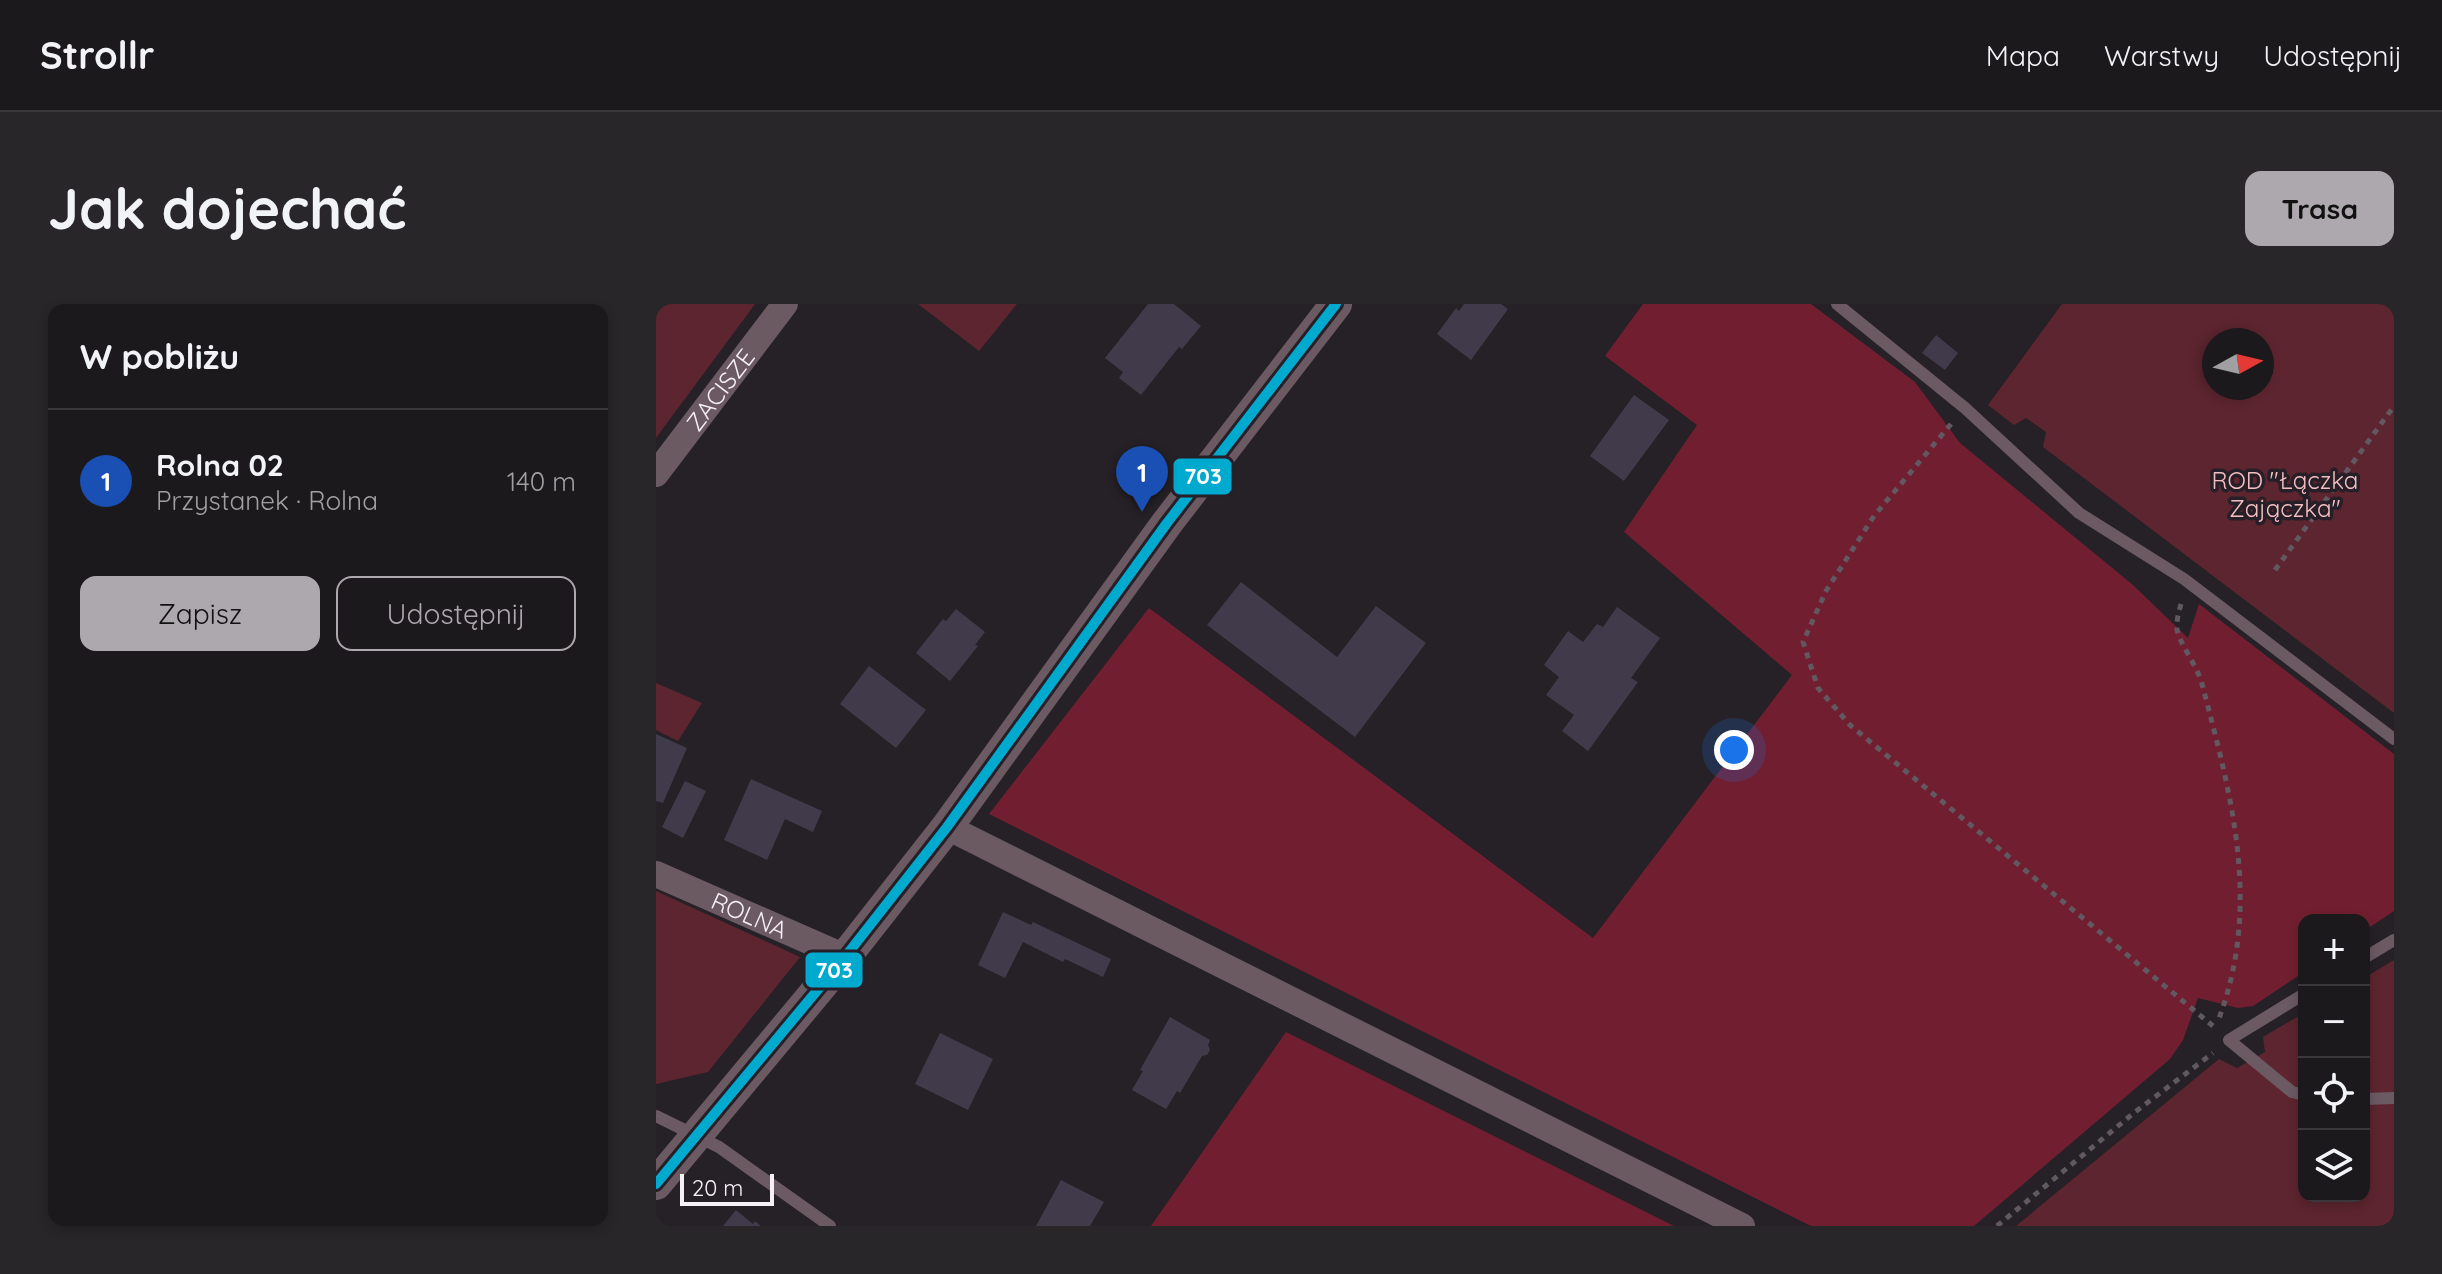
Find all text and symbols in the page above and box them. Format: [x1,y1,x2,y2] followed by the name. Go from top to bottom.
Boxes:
[40,31,155,79] text: Strollr
[1986,38,2060,73] text: Mapa
[2104,38,2219,73] text: Warstwy
[2263,38,2402,73] text: Udostępnij
[2245,171,2394,246] button: Trasa
[48,173,406,243] text: Jak dojechać
[2202,328,2274,400] north arrow
[80,335,239,378] text: W pobliżu
[679,343,761,437] street label: ZACISZE
[156,446,284,484] text: Rolna 02
[1116,446,1168,512] pin: 1
[1172,457,1233,496] line badge: 703
[1184,462,1222,490] text: 703
[101,465,111,498] text: 1
[507,465,576,498] text: 140 m
[2212,465,2358,523] park label: ROD "Łączka Zajączka"
[156,484,378,517] text: Przystanek · Rolna
[80,576,320,651] button: Zapisz
[336,576,576,651] button: Udostępnij
[1714,730,1754,770] your location
[707,885,792,945] street label: ROLNA
[2298,914,2370,1202] map controls
[2298,914,2370,986] button: +
[804,951,864,989] line badge: 703
[815,956,853,984] text: 703
[2298,986,2370,1058] button: −
[2298,1058,2370,1130] button: locate
[2298,1130,2370,1202] button: layers
[680,1170,774,1206] scale bar
[692,1174,743,1202] text: 20 m

